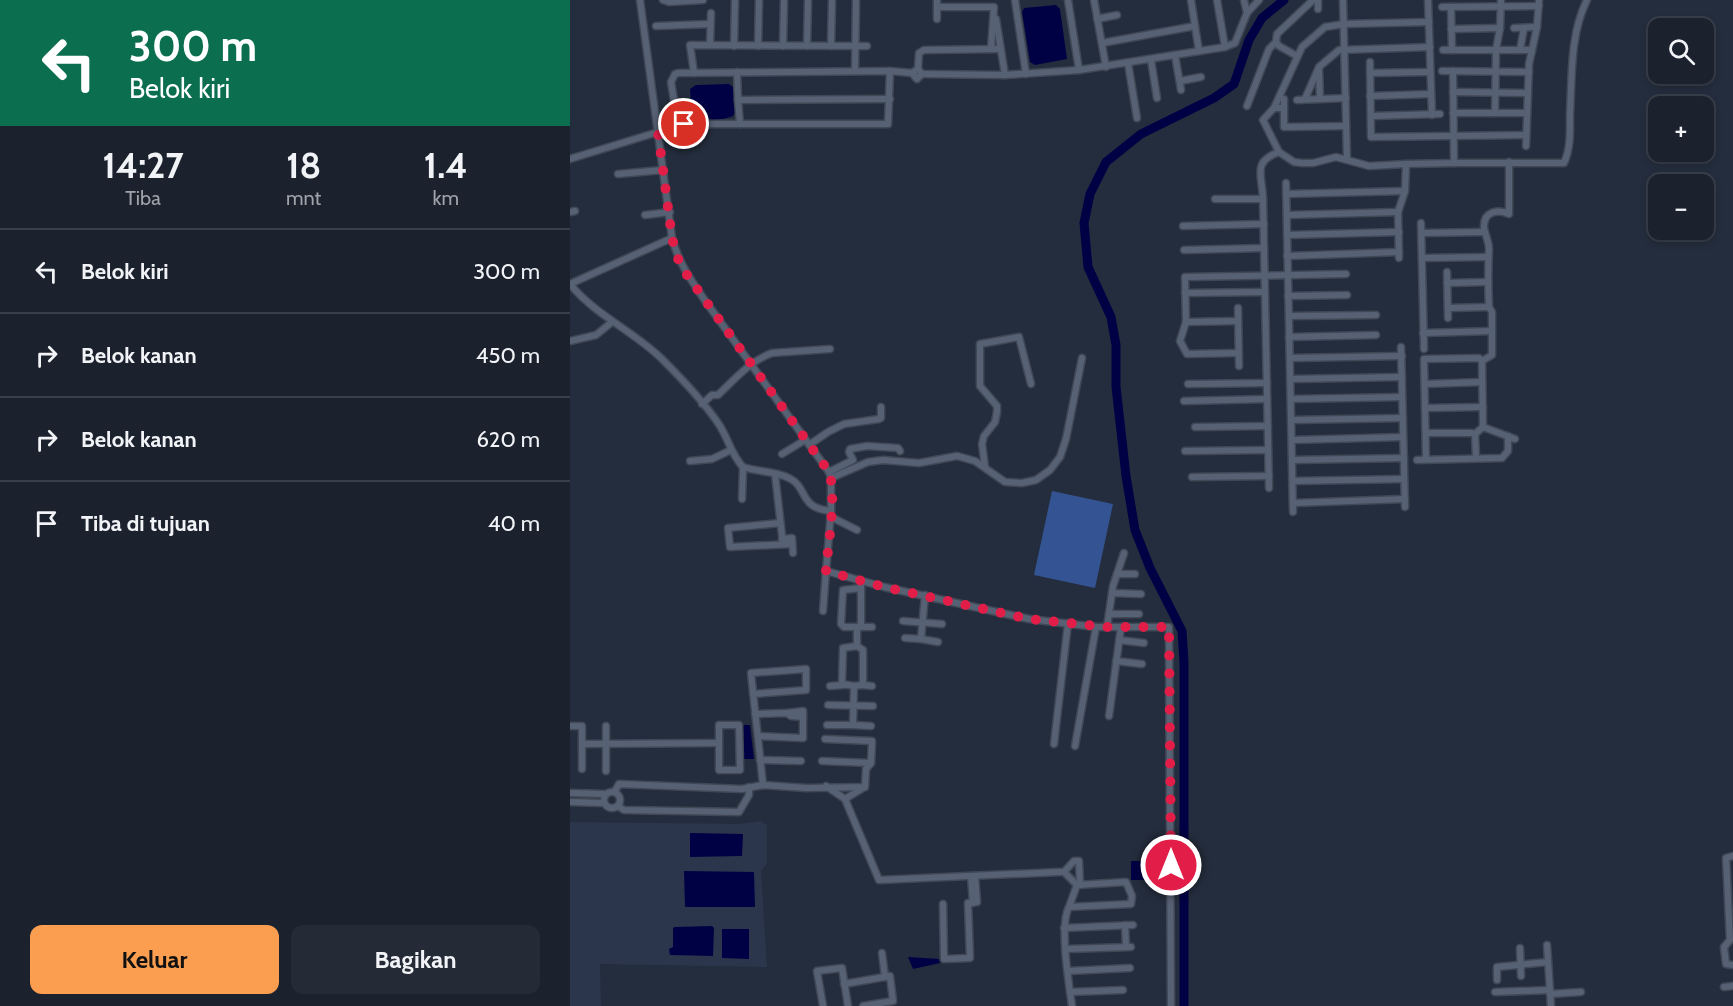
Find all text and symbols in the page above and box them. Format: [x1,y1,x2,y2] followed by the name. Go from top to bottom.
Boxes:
[1648,18,1714,240] map controls
[1648,18,1714,84] button: search
[129,20,257,72] text: 300 m
[30,24,108,102] icon: left
[129,72,230,105] text: Belok kiri
[1648,96,1714,162] button: +
[658,98,709,149] pin
[667,107,700,140] icon: arrive
[103,143,184,187] text: 14:27
[286,143,321,187] text: 18
[424,143,468,187] text: 1.4
[1648,174,1714,240] button: −
[125,186,161,210] text: Tiba
[286,186,321,210] text: mnt
[432,186,459,210] text: km
[30,255,63,288] icon: left
[81,258,168,285] text: Belok kiri
[473,258,540,285] text: 300 m
[30,339,63,372] icon: right
[81,342,197,369] text: Belok kanan
[476,342,540,369] text: 450 m
[30,423,63,456] icon: right
[81,426,197,453] text: Belok kanan
[476,426,540,453] text: 620 m
[30,507,63,540] icon: arrive
[81,510,210,537] text: Tiba di tujuan
[488,510,540,537] text: 40 m
[1139,833,1203,897] position arrow
[30,925,279,994] button: Keluar
[291,925,540,994] button: Bagikan

